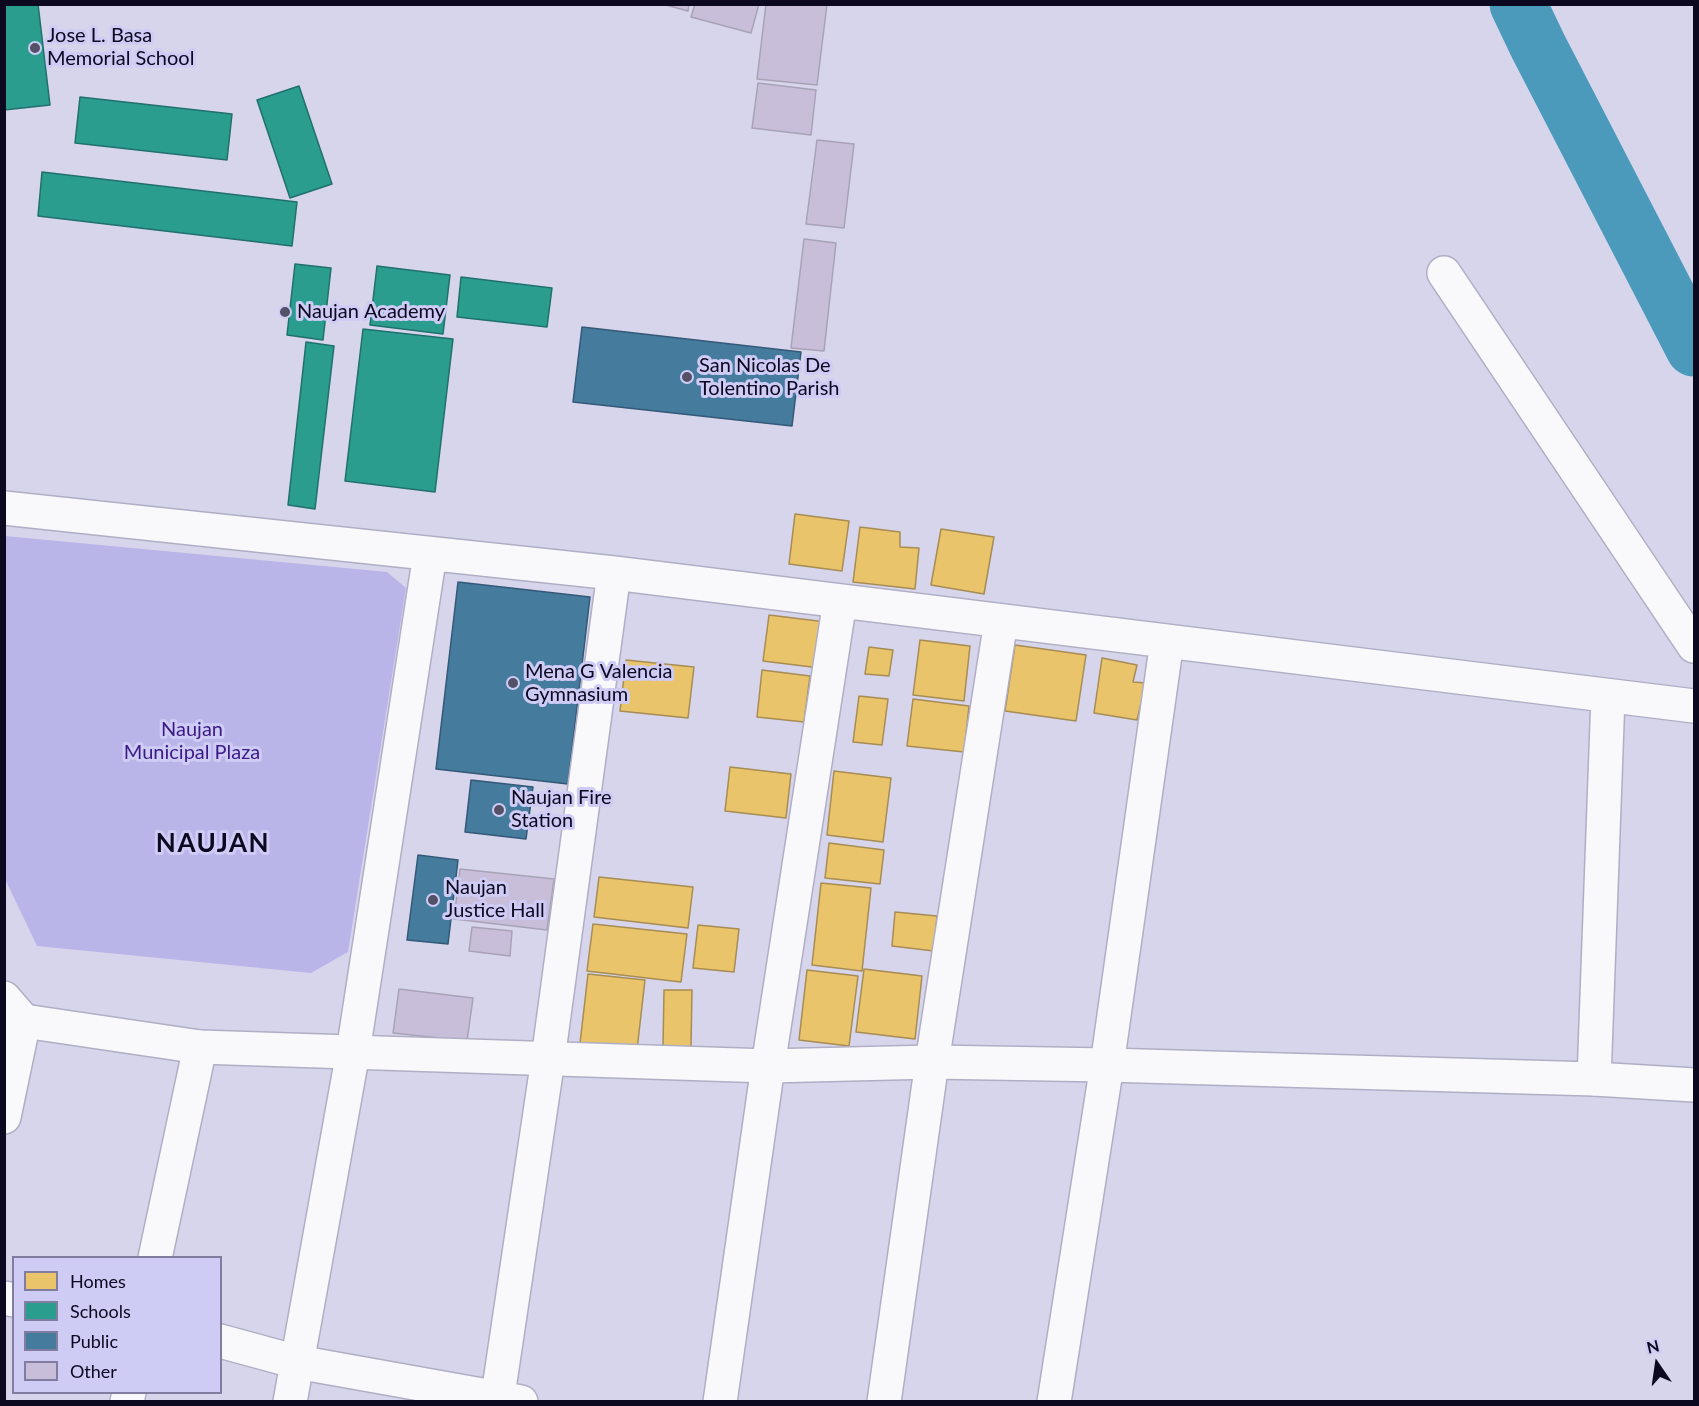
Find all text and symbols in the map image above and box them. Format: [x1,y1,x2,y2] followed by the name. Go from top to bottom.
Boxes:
[47,24,194,71] place label: Jose L. Basa Memorial School
[28,41,42,55] marker: Jose L. Basa Memorial School
[297,300,445,324] place label: Naujan Academy
[278,305,292,319] marker: Naujan Academy
[699,354,839,401] place label: San Nicolas De Tolentino Parish
[680,370,694,384] marker: San Nicolas De Tolentino Parish
[525,660,673,707] place label: Mena G Valencia Gymnasium
[506,676,520,690] marker: Mena G Valencia Gymnasium
[124,718,260,765] park label: Naujan Municipal Plaza
[511,786,612,833] place label: Naujan Fire Station
[492,803,506,817] marker: Naujan Fire Station
[156,828,270,860] district label: NAUJAN
[445,876,545,923] place label: Naujan Justice Hall
[426,893,440,907] marker: Naujan Justice Hall
[12,1256,222,1394] legend
[70,1270,126,1292] text: Homes
[70,1300,131,1322] text: Schools
[70,1330,118,1352] text: Public
[1627,1334,1687,1394] north arrow
[1645,1335,1661,1357] text: N
[70,1360,117,1382] text: Other

